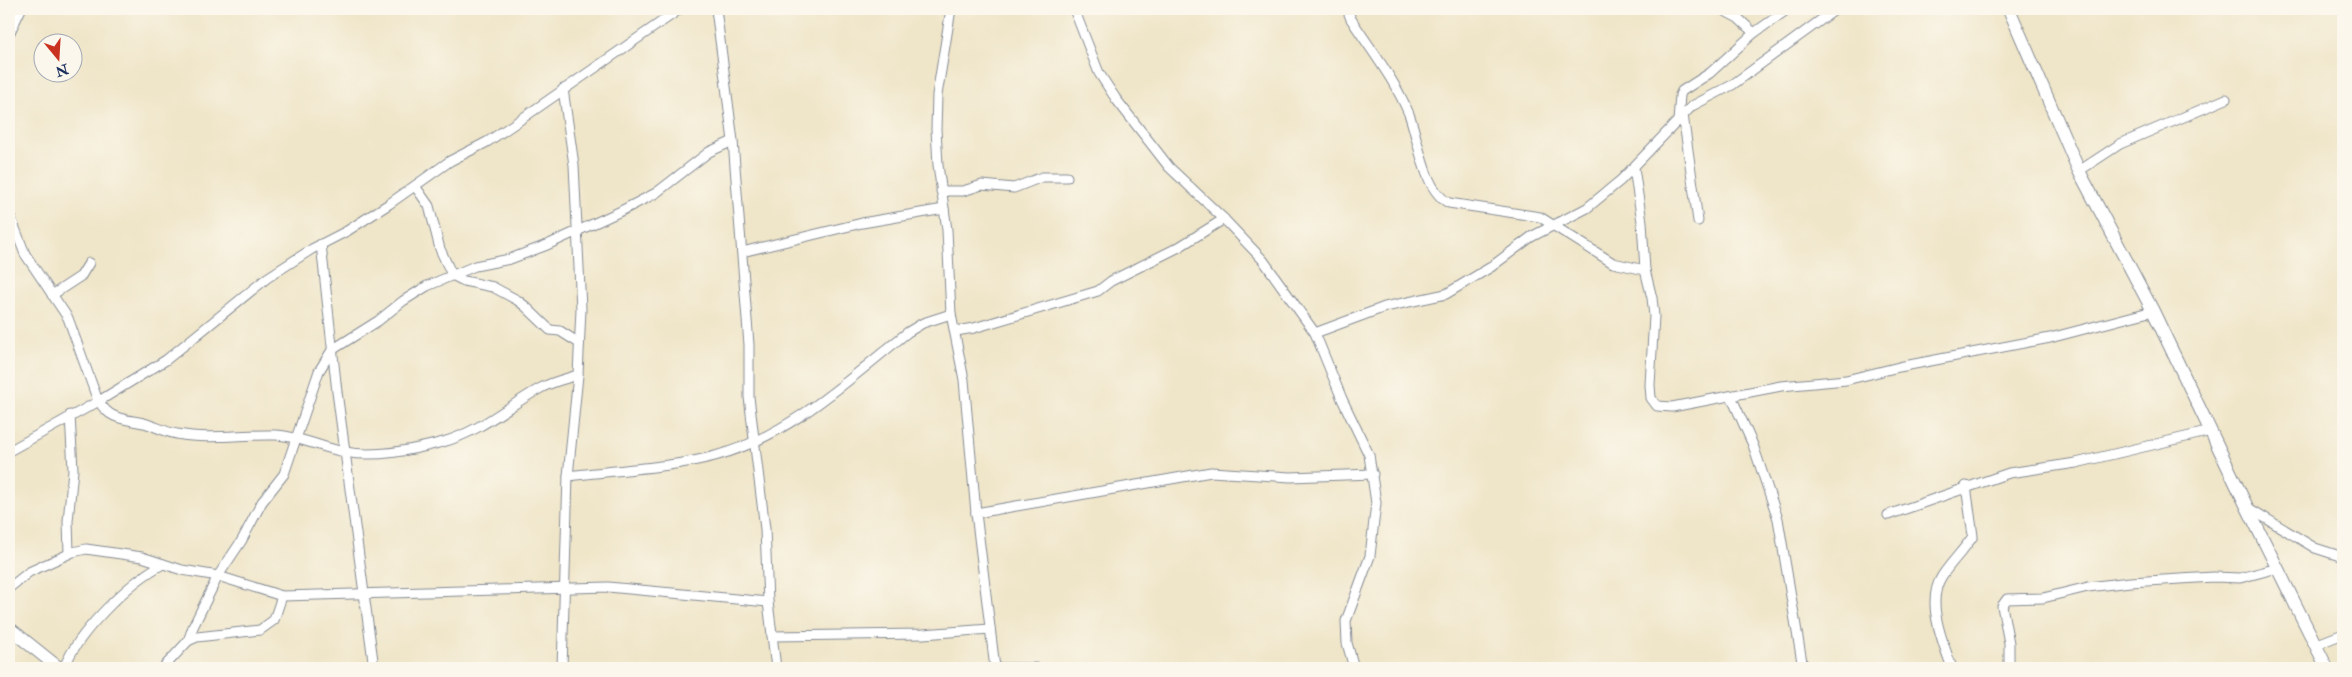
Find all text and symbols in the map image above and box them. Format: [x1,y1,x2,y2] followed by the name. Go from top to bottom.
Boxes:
[32,32,82,82] north arrow
[53,60,71,80] text: N

